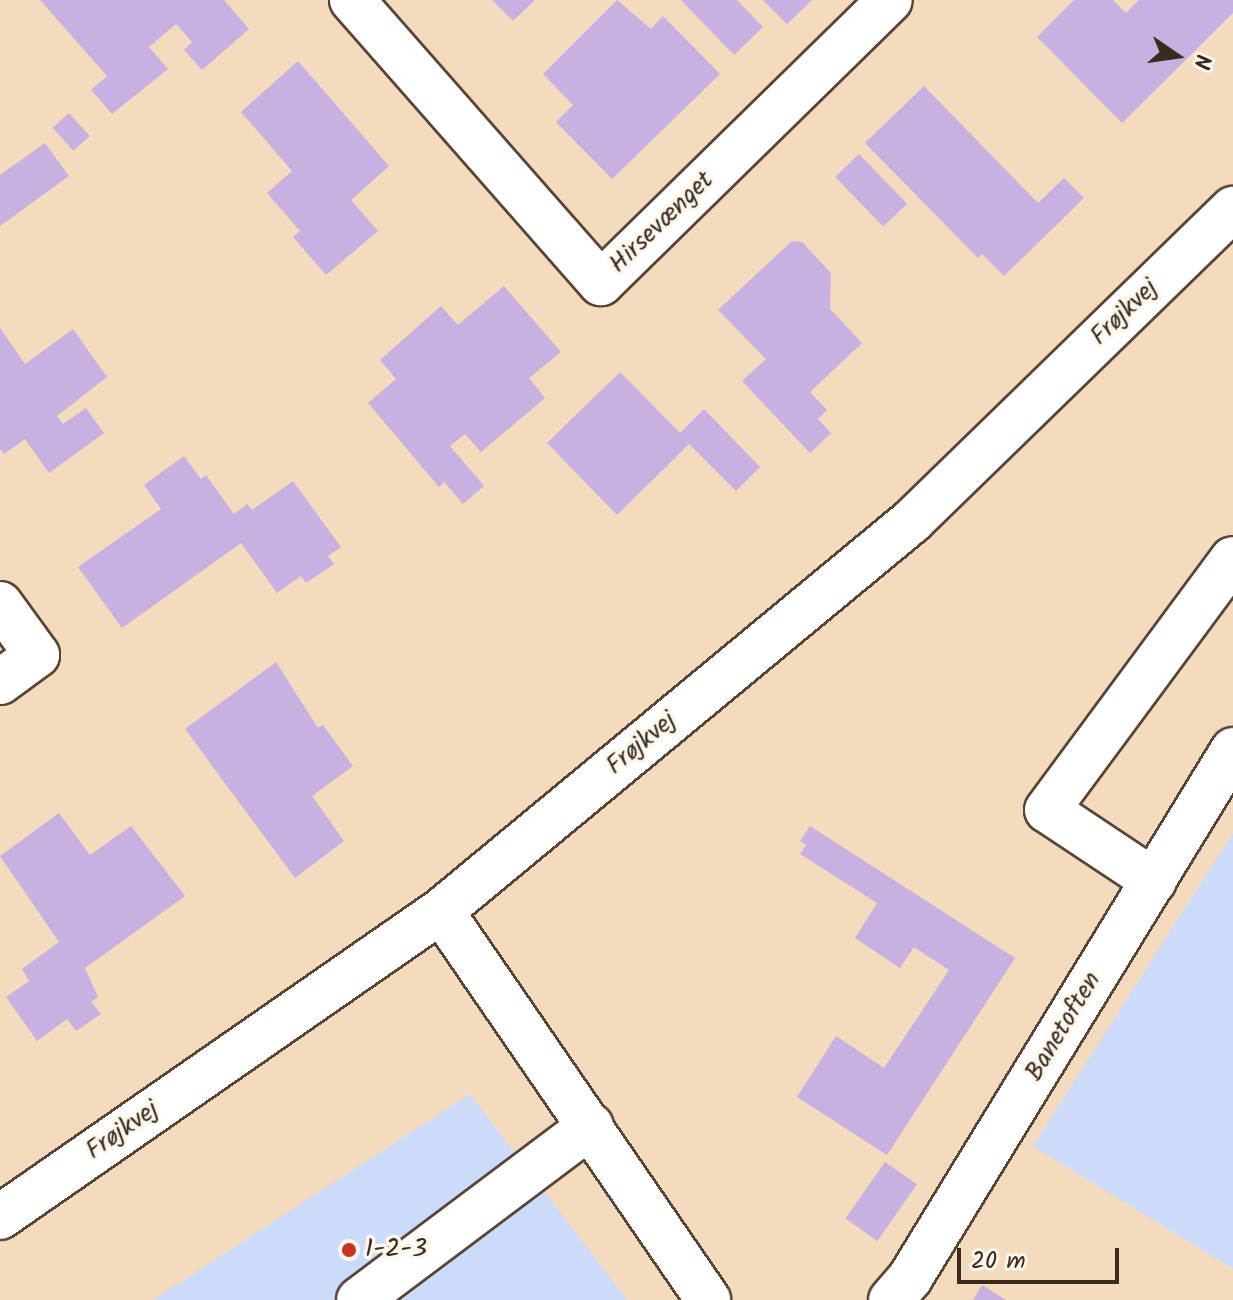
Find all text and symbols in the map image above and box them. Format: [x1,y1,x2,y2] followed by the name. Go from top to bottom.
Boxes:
[1137,16,1217,96] north arrow
[1182,51,1219,72] text: N
[603,165,721,281] street label: Hirsevænget
[1085,273,1165,353] street label: Frøjkvej
[601,706,683,782] street label: Frøjkvej
[1019,967,1109,1087] street label: Banetoften
[80,1095,166,1167] street label: Frøjkvej
[961,1232,1123,1282] scale bar
[365,1234,427,1266] place label: 1-2-3
[340,1241,358,1259] marker: 1-2-3
[971,1242,1026,1281] text: 20 m

